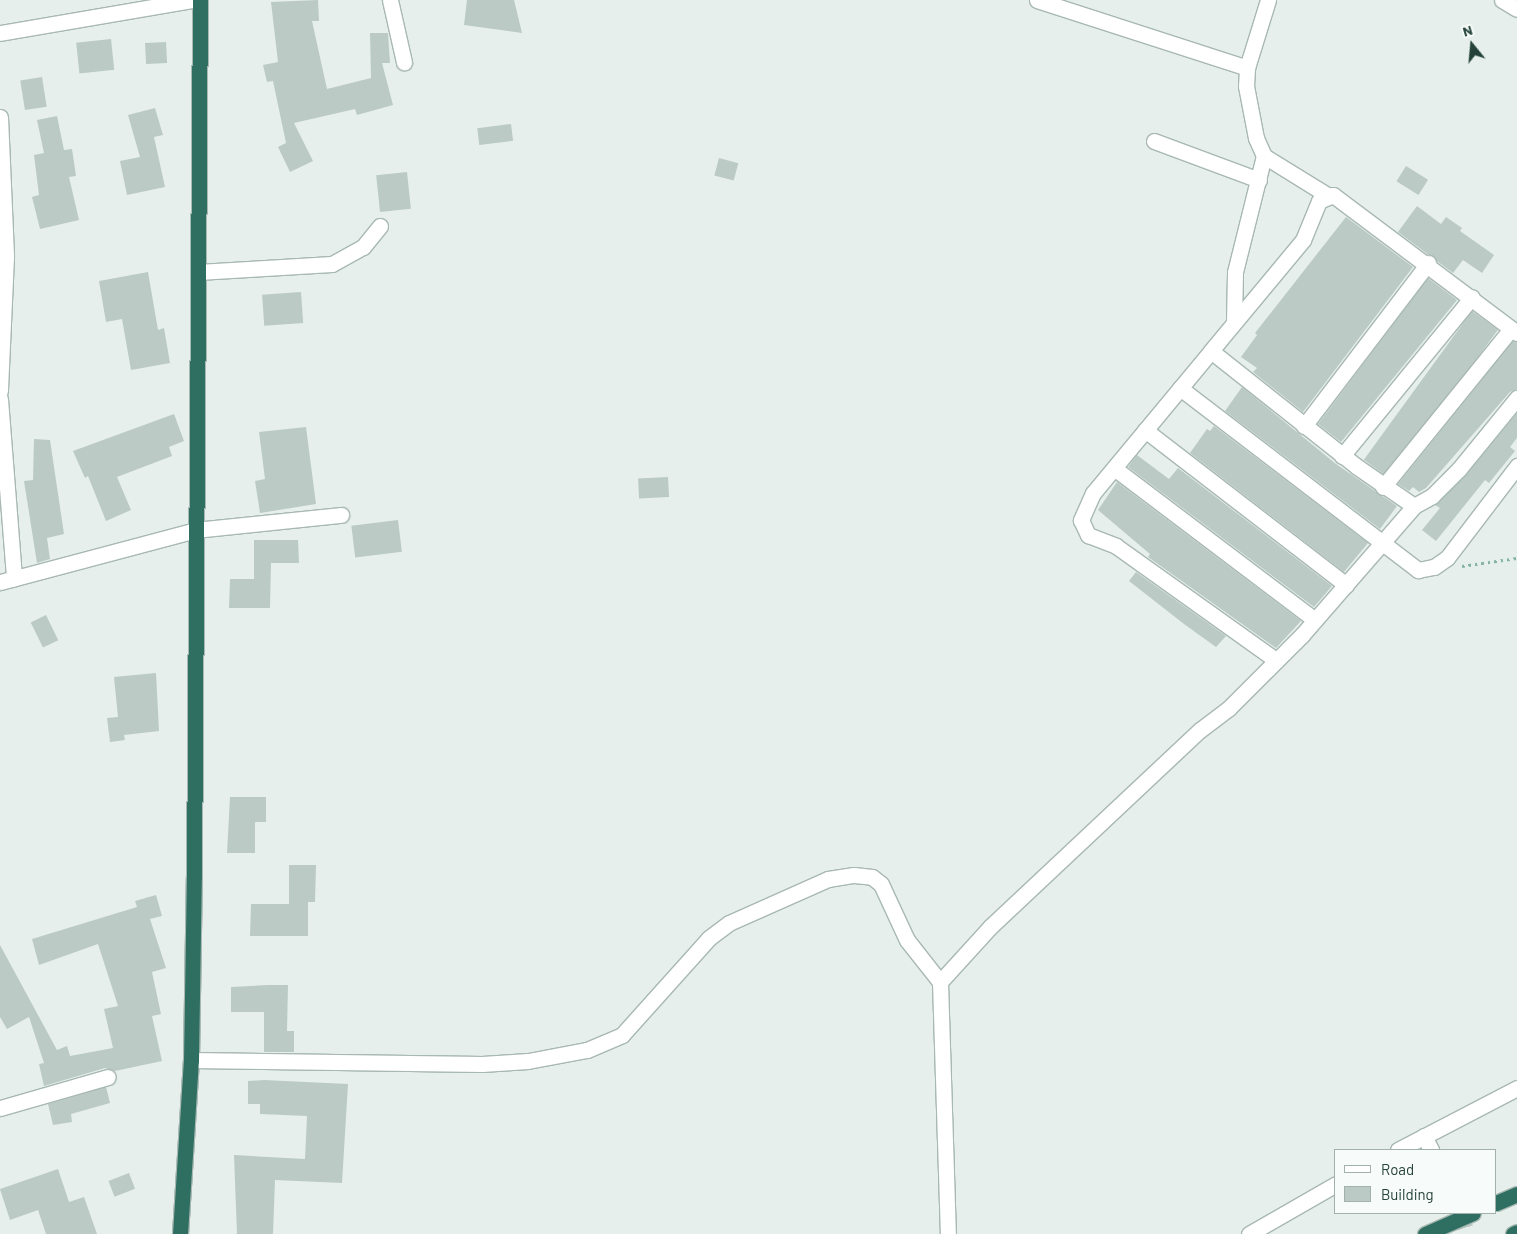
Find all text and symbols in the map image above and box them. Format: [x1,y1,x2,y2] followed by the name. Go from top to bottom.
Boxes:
[1447,20,1497,70] north arrow
[1461,21,1474,40] text: N
[1334,1149,1497,1214] legend
[1381,1160,1414,1178] text: Road
[1381,1185,1434,1203] text: Building

